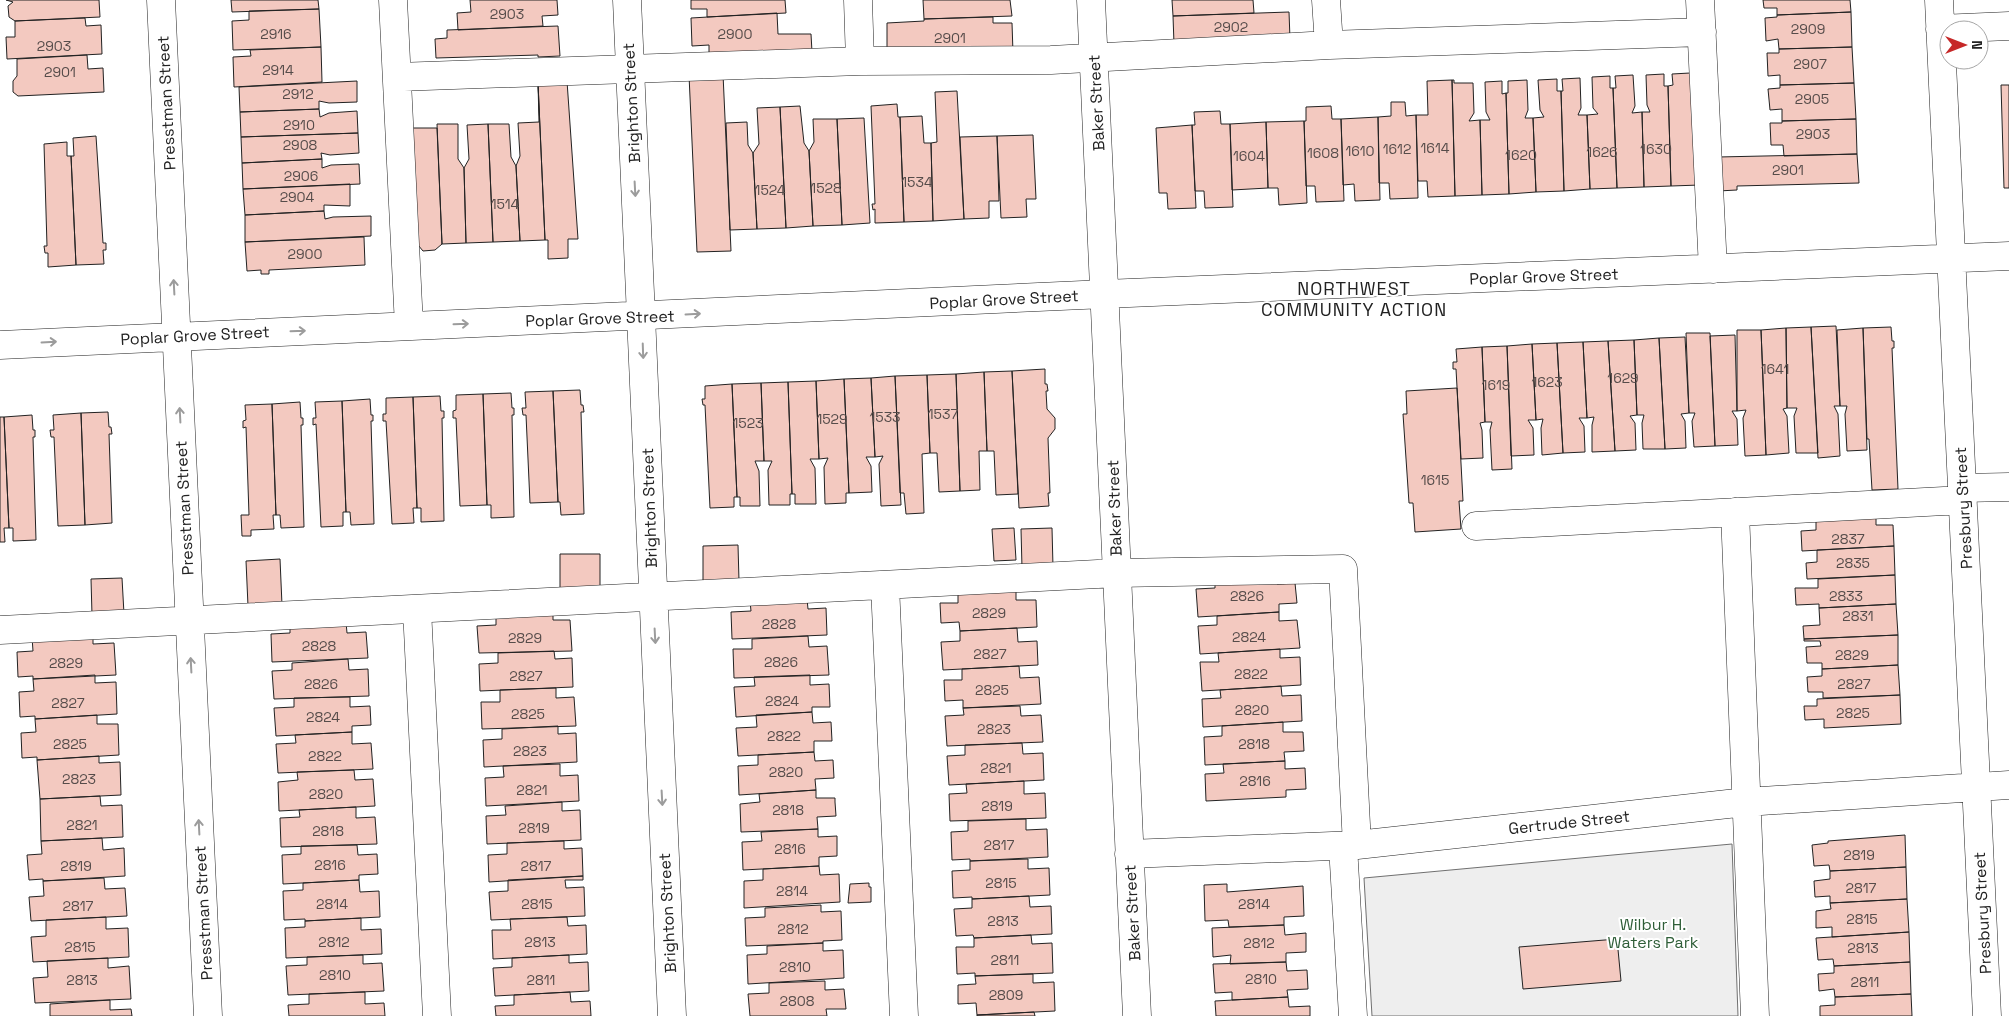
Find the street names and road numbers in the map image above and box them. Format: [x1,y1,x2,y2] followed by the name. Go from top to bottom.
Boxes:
[152,35,181,171] street label: Presstman Street
[618,42,645,164] street label: Brighton Street
[1083,54,1110,152] street label: Baker Street
[1469,263,1619,290] street label: Poplar Grove Street
[929,285,1079,314] street label: Poplar Grove Street
[525,305,675,332] street label: Poplar Grove Street
[120,321,270,350] street label: Poplar Grove Street
[170,440,199,576] street label: Presstman Street
[1950,446,1977,570] street label: Presbury Street
[637,448,662,568] street label: Brighton Street
[1102,459,1127,557] street label: Baker Street
[1507,806,1631,839] street label: Gertrude Street
[189,845,218,981] street label: Presstman Street
[1969,851,1996,975] street label: Presbury Street
[654,852,681,974] street label: Brighton Street
[1119,864,1146,962] street label: Baker Street

